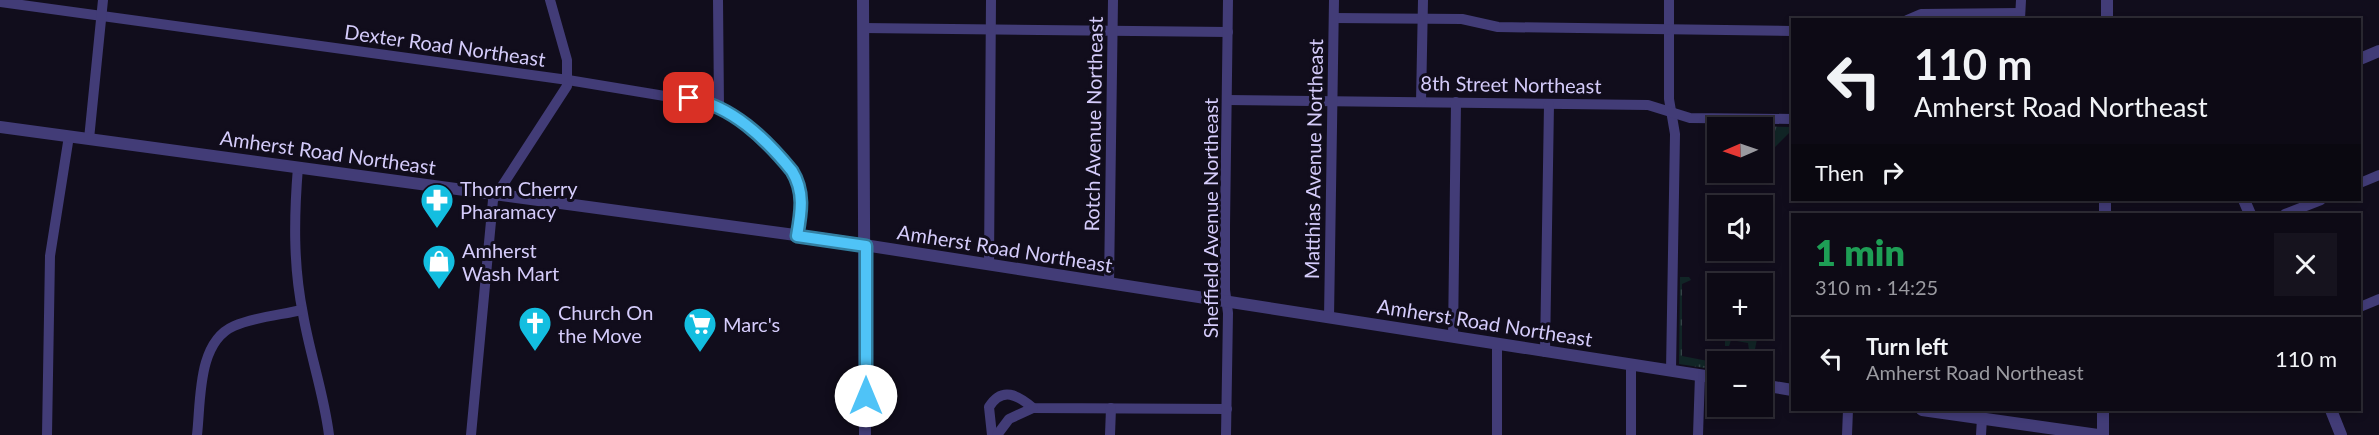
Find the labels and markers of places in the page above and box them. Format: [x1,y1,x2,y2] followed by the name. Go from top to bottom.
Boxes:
[663,72,714,123] pin
[460,176,578,223] place label: Thorn Cherry Pharamacy
[419,182,455,229] pharmacy icon: Thorn Cherry Pharamacy
[462,238,559,285] place label: Amherst Wash Mart
[421,243,457,290] shop icon: Amherst Wash Mart
[558,300,653,347] place label: Church On the Move
[517,305,553,352] church icon: Church On the Move
[682,306,718,353] supermarket icon: Marc's
[723,312,780,336] place label: Marc's

